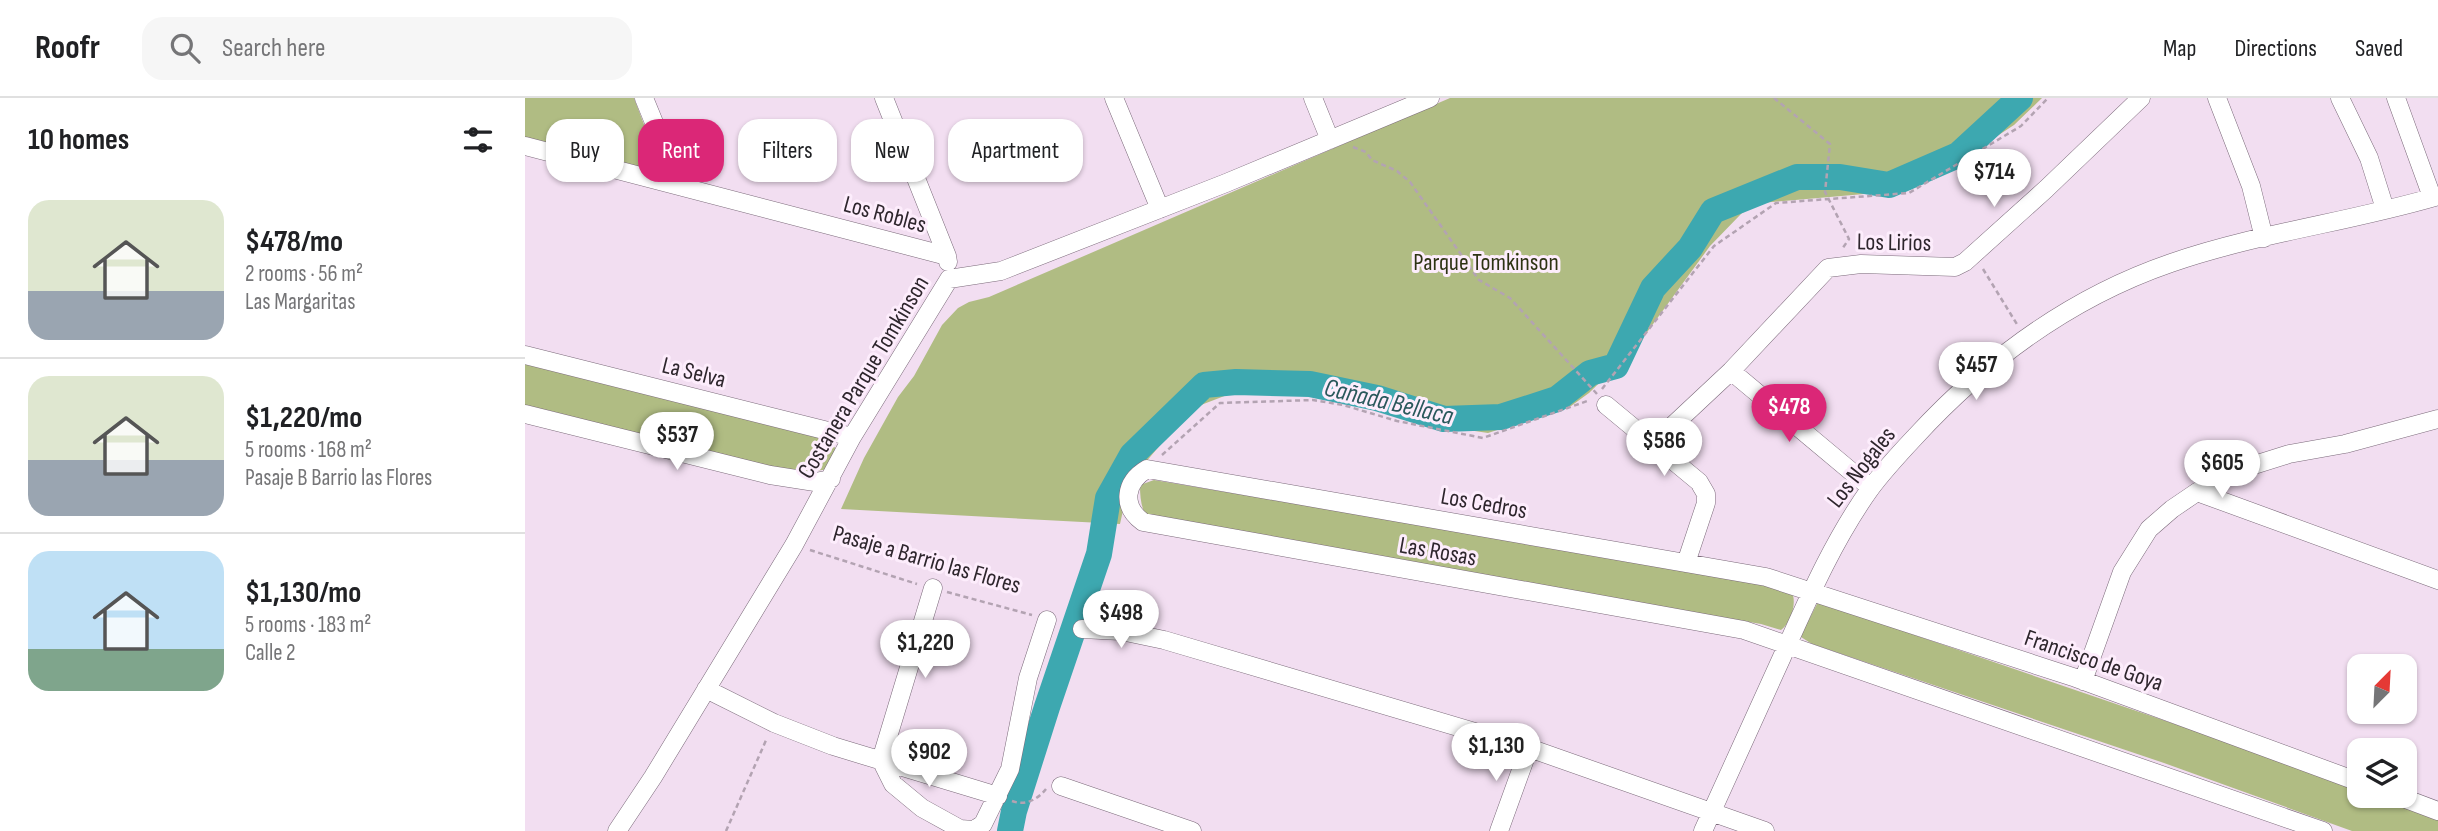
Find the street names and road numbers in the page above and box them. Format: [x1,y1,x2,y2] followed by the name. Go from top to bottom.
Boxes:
[840,190,929,239] street label: Los Robles
[1857,227,1931,258] street label: Los Lirios
[791,271,935,484] street label: Costanera Parque Tomkinson
[659,351,729,394] street label: La Selva
[1821,421,1902,513] street label: Los Nogales
[1438,482,1529,525] street label: Los Cedros
[830,519,1024,600] street label: Pasaje a Barrio las Flores
[1397,530,1479,573] street label: Las Rosas
[2021,623,2167,698] street label: Francisco de Goya

